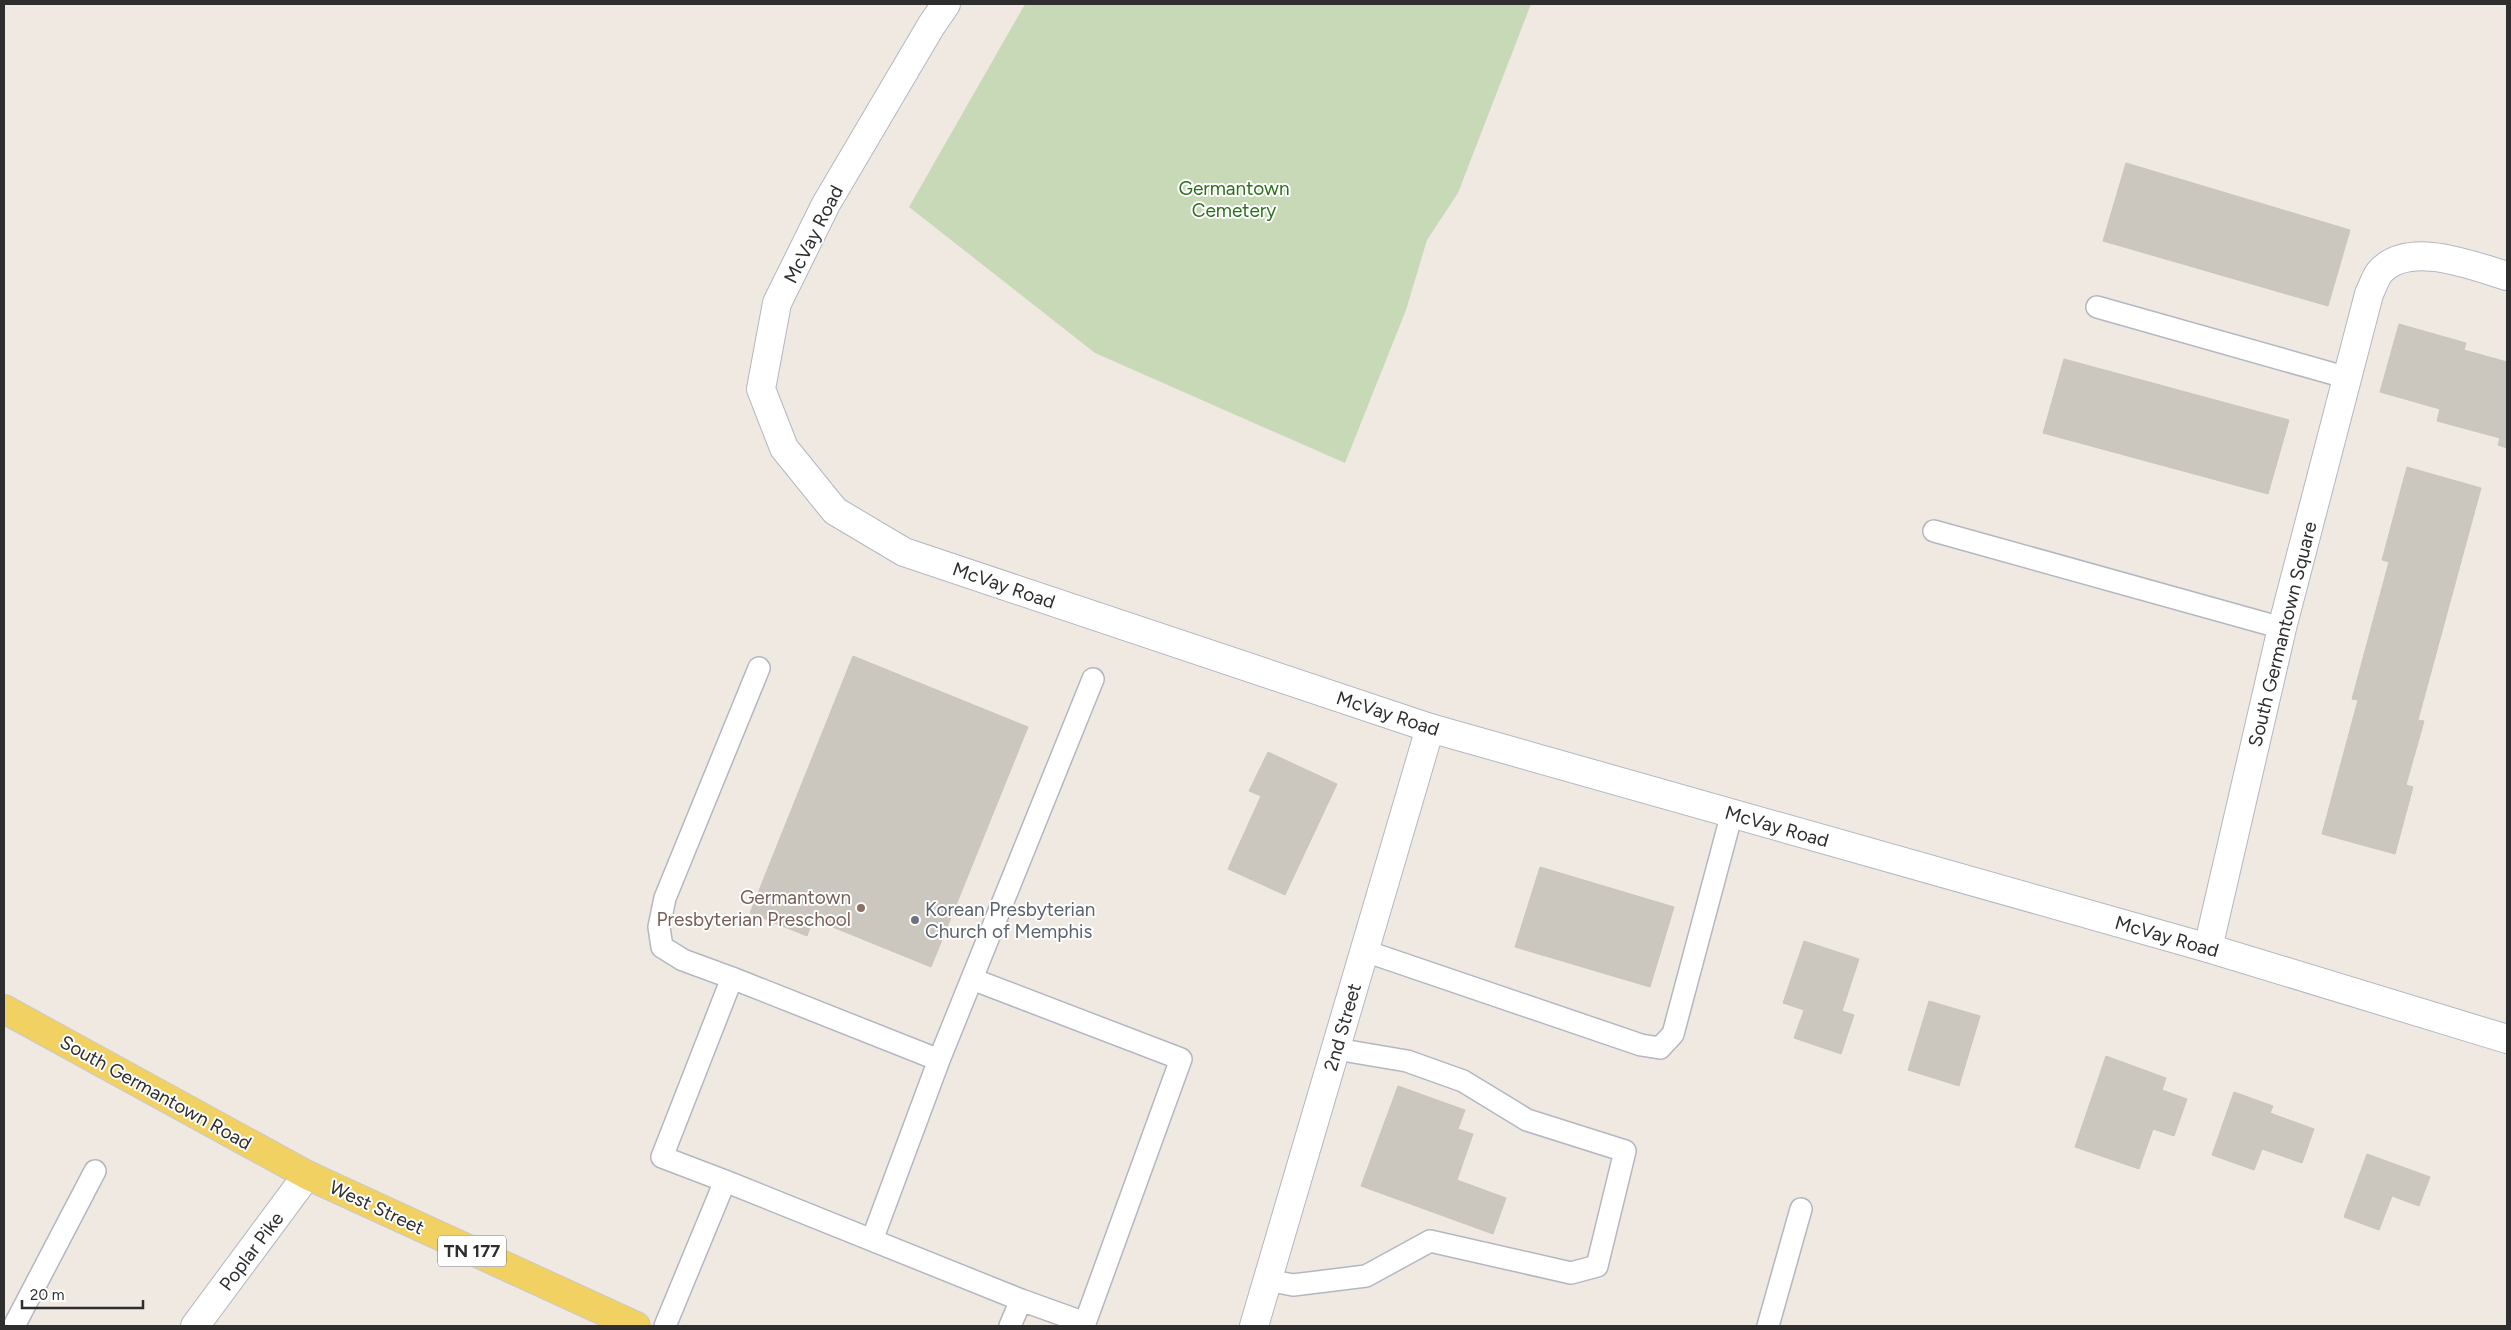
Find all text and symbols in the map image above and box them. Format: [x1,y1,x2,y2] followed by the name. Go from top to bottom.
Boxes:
[1178,177,1290,222] park label: Germantown Cemetery
[779,181,848,287] street label: McVay Road
[2243,519,2322,749] street label: South Germantown Square
[950,557,1058,614] street label: McVay Road
[1334,686,1442,741] street label: McVay Road
[1722,801,1831,852] street label: McVay Road
[657,886,851,931] place label: Germantown Presbyterian Preschool
[925,898,1095,943] place label: Korean Presbyterian Church of Memphis
[855,902,867,914] marker: Germantown Presbyterian Preschool
[2112,911,2221,962] street label: McVay Road
[909,914,921,926] marker: Korean Presbyterian Church of Memphis
[1319,981,1366,1074] street label: 2nd Street
[56,1030,255,1155] street label: South Germantown Road
[326,1176,428,1239] street label: West Street
[214,1207,289,1295] street label: Poplar Pike
[438,1236,506,1266] road number: TN 177
[22,1278,144,1310] scale bar
[30,1286,64,1304] text: 20 m

